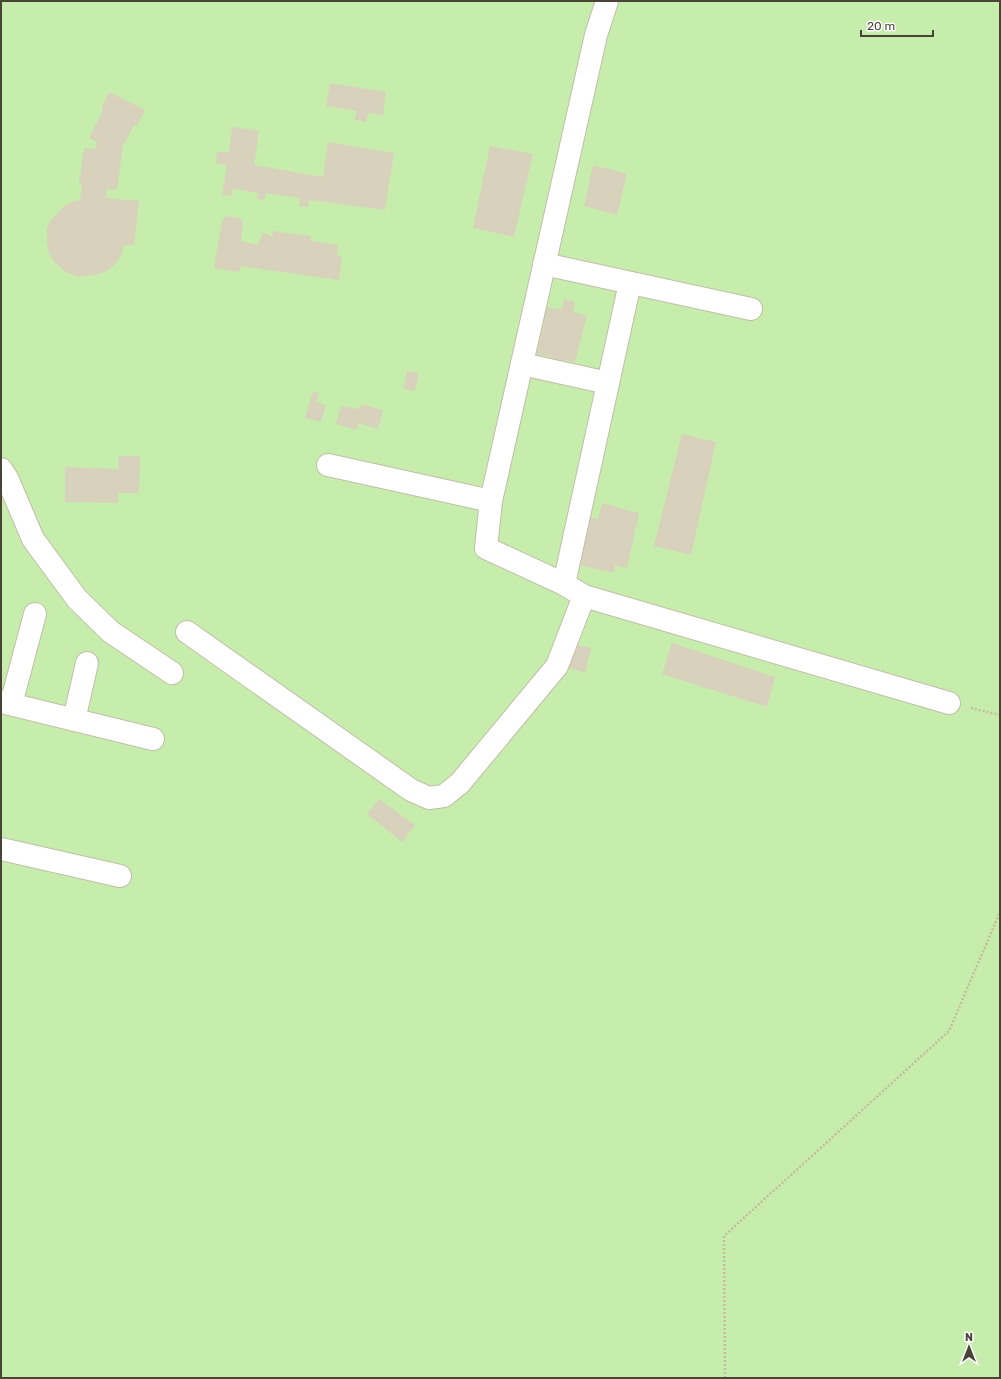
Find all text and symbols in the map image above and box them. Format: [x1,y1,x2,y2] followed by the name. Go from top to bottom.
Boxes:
[861,12,933,38] scale bar
[867,19,895,33] text: 20 m
[949,1327,989,1367] north arrow
[965,1331,973,1344] text: N

